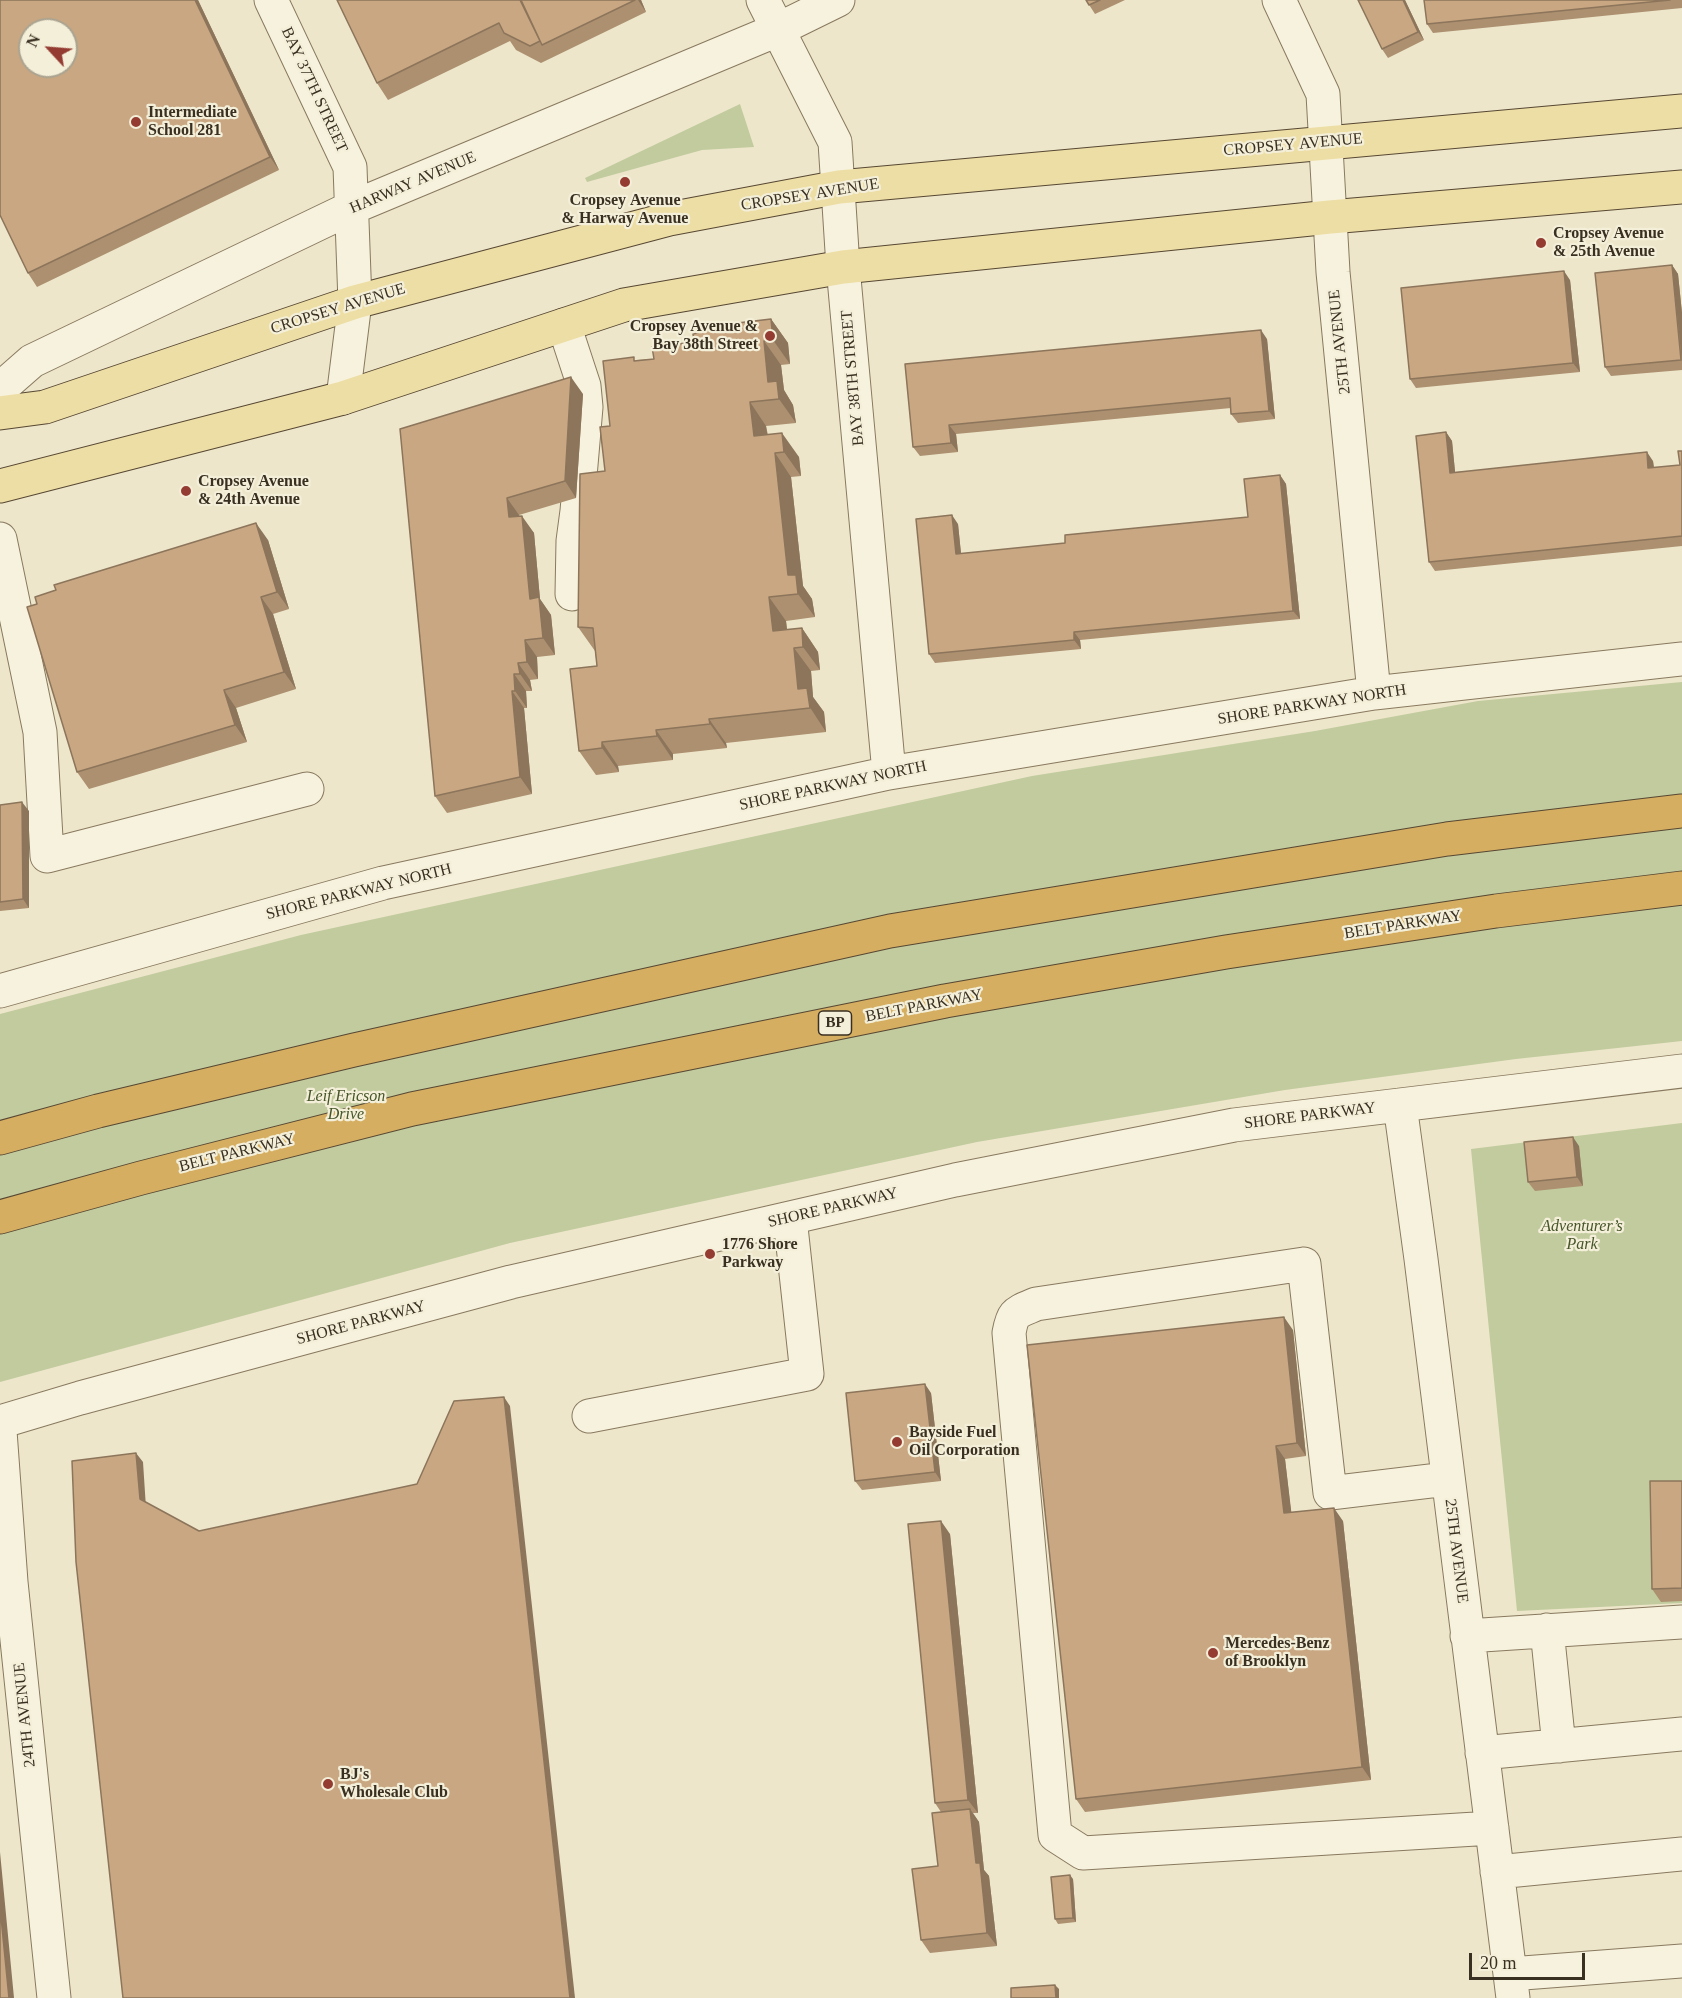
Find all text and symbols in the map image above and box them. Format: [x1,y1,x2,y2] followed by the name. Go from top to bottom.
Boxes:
[18,18,78,78] north arrow
[276,24,352,156] street label: BAY 37TH STREET
[23,32,43,50] text: N
[148,103,237,141] place label: Intermediate School 281
[129,115,143,129] marker: Intermediate School 281
[1223,129,1363,161] street label: CROPSEY AVENUE
[347,148,479,218] street label: HARWAY AVENUE
[618,175,632,189] marker: Cropsey Avenue & Harway Avenue
[739,175,881,215] street label: CROPSEY AVENUE
[562,191,688,229] place label: Cropsey Avenue & Harway Avenue
[1553,224,1664,262] place label: Cropsey Avenue & 25th Avenue
[1534,236,1548,250] marker: Cropsey Avenue & 25th Avenue
[268,279,408,339] street label: CROPSEY AVENUE
[1325,289,1355,395] street label: 25TH AVENUE
[837,309,869,447] street label: BAY 38TH STREET
[630,317,758,355] place label: Cropsey Avenue & Bay 38th Street
[763,329,777,343] marker: Cropsey Avenue & Bay 38th Street
[198,472,309,510] place label: Cropsey Avenue & 24th Avenue
[179,484,193,498] marker: Cropsey Avenue & 24th Avenue
[1216,681,1408,729] street label: SHORE PARKWAY NORTH
[738,757,928,815] street label: SHORE PARKWAY NORTH
[264,860,454,924] street label: SHORE PARKWAY NORTH
[1343,906,1463,944] street label: BELT PARKWAY
[864,985,984,1027] street label: BELT PARKWAY
[818,1011,852,1035] road number: BP
[307,1087,385,1125] park label: Leif Ericson Drive
[1243,1098,1377,1134] street label: SHORE PARKWAY
[177,1129,297,1177] street label: BELT PARKWAY
[766,1184,900,1232] street label: SHORE PARKWAY
[1541,1217,1623,1255] park label: Adventurer’s Park
[722,1235,798,1273] place label: 1776 Shore Parkway
[703,1247,717,1261] marker: 1776 Shore Parkway
[294,1297,428,1349] street label: SHORE PARKWAY
[909,1423,1020,1461] place label: Bayside Fuel Oil Corporation
[890,1435,904,1449] marker: Bayside Fuel Oil Corporation
[1440,1498,1472,1604] street label: 25TH AVENUE
[1225,1634,1330,1672] place label: Mercedes-Benz of Brooklyn
[1206,1646,1220,1660] marker: Mercedes-Benz of Brooklyn
[10,1662,40,1768] street label: 24TH AVENUE
[340,1765,448,1803] place label: BJ's Wholesale Club
[321,1777,335,1791] marker: BJ's Wholesale Club
[1472,1941,1588,1979] scale bar
[1480,1953,1517,1973] text: 20 m

